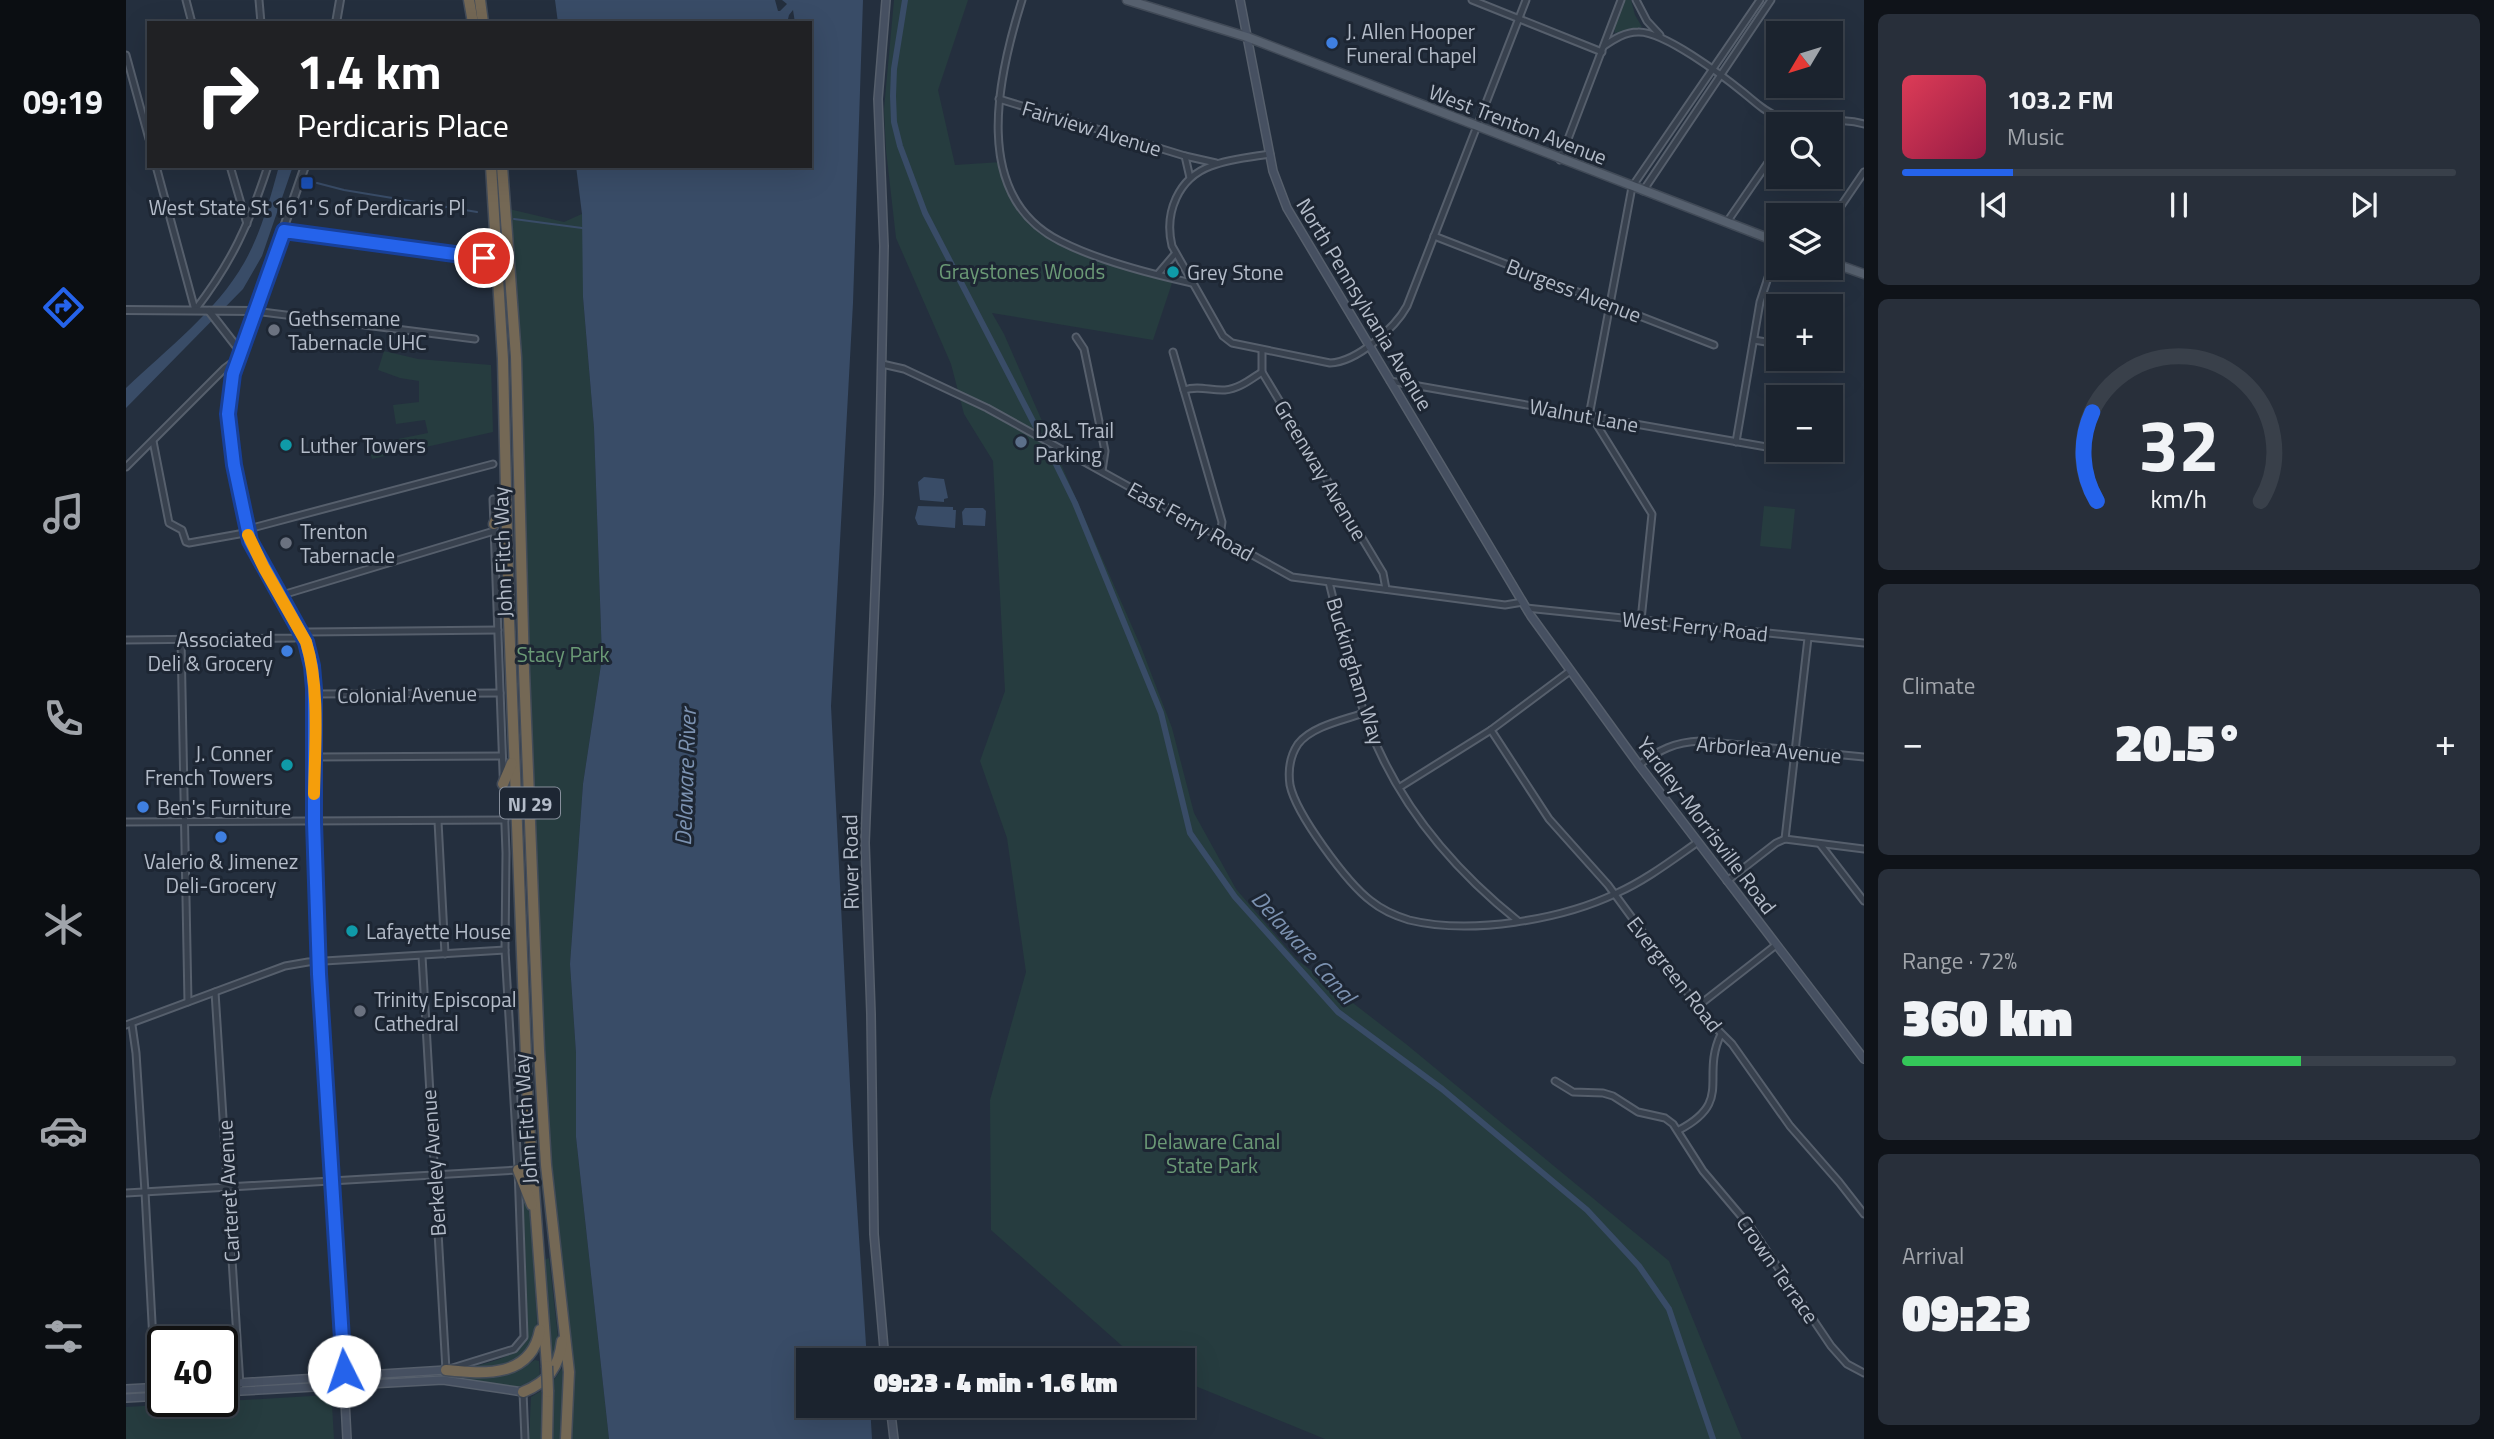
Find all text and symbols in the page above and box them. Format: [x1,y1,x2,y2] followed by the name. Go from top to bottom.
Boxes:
[1346,15,1477,71] place label: J. Allen Hooper Funeral Chapel
[1766,21,1843,98] north arrow
[1766,21,1843,462] map controls
[297,33,442,108] text: 1.4 km
[1324,35,1340,51] marker: J. Allen Hooper Funeral Chapel
[182,49,273,140] icon: right
[1424,75,1612,173] street label: West Trenton Avenue
[23,78,103,126] text: 09:19
[2007,80,2114,119] text: 103.2 FM
[1018,92,1166,164] street label: Fairview Avenue
[297,101,509,149] text: Perdicaris Place
[1766,112,1843,189] button: search
[2007,119,2064,154] text: Music
[299,175,315,191] marker: West State St 161' S of Perdicaris Pl
[1975,186,2013,224] icon: previous
[2160,186,2198,224] icon: pause
[2345,186,2383,224] icon: next
[148,191,466,223] place label: West State St 161' S of Perdicaris Pl
[1289,192,1441,416] street label: North Pennsylvania Avenue
[1766,203,1843,280] button: layers
[454,228,514,288] pin
[465,239,503,277] icon: arrive
[1502,250,1646,330] street label: Burgess Avenue
[939,255,1105,287] park label: Graystones Woods
[1187,256,1284,288] place label: Grey Stone
[1165,264,1181,280] marker: Grey Stone
[39,283,88,332] icon: directions
[1766,294,1843,371] button: +
[288,302,427,358] place label: Gethsemane Tabernacle UHC
[266,322,282,338] marker: Gethsemane Tabernacle UHC
[1766,385,1843,462] button: −
[2138,389,2220,499] text: 32
[1527,390,1641,440] street label: Walnut Lane
[1266,394,1376,546] street label: Greenway Avenue
[1035,414,1114,470] place label: D&L Trail Parking
[300,429,426,461] place label: Luther Towers
[1013,434,1029,450] marker: D&L Trail Parking
[278,437,294,453] marker: Luther Towers
[1122,473,1260,569] street label: East Ferry Road
[2151,479,2207,517] text: km/h
[484,486,520,618] street label: John Fitch Way
[39,489,88,538] icon: music
[300,515,395,571] place label: Trenton Tabernacle
[278,535,294,551] marker: Trenton Tabernacle
[1318,593,1394,749] street label: Buckingham Way
[1620,602,1770,650] street label: West Ferry Road
[148,623,273,679] place label: Associated Deli & Grocery
[516,638,610,670] park label: Stacy Park
[279,643,295,659] marker: Associated Deli & Grocery
[1902,668,1975,703] text: Climate
[337,677,477,711] street label: Colonial Avenue
[39,694,88,743] icon: phone
[2114,702,2244,781] text: 20.5°
[665,705,705,846] water label: Delaware River
[1902,713,1923,771] text: −
[2435,713,2456,771] text: +
[1695,727,1843,771] street label: Arborlea Avenue
[1629,729,1785,921] street label: Yardley-Morrisville Road
[145,737,273,793] place label: J. Conner French Towers
[279,757,295,773] marker: J. Conner French Towers
[500,788,560,818] road number: NJ 29
[157,791,291,823] place label: Ben's Furniture
[135,799,151,815] marker: Ben's Furniture
[833,814,867,910] street label: River Road
[213,829,229,845] marker: Valerio & Jimenez Deli-Grocery
[144,845,298,901] place label: Valerio & Jimenez Deli-Grocery
[1243,882,1367,1014] water label: Delaware Canal
[39,900,88,949] icon: climate
[1619,909,1731,1039] street label: Evergreen Road
[366,915,511,947] place label: Lafayette House
[344,923,360,939] marker: Lafayette House
[1902,943,2017,978] text: Range · 72%
[1902,977,2073,1056] text: 360 km
[374,983,517,1039] place label: Trinity Episcopal Cathedral
[352,1003,368,1019] marker: Trinity Episcopal Cathedral
[504,1052,546,1186] street label: John Fitch Way
[412,1089,454,1237] street label: Berkeley Avenue
[39,1106,88,1155] icon: car
[208,1119,248,1263] street label: Carteret Avenue
[1144,1125,1280,1181] park label: Delaware Canal State Park
[1729,1208,1827,1330] street label: Crown Terrace
[1902,1238,1964,1273] text: Arrival
[1902,1272,2031,1351] text: 09:23
[39,1312,88,1361] icon: filters
[147,1326,238,1417] speed limit sign: 40
[307,1334,381,1408] position arrow
[874,1363,1117,1402] text: 09:23 · 4 min · 1.6 km

